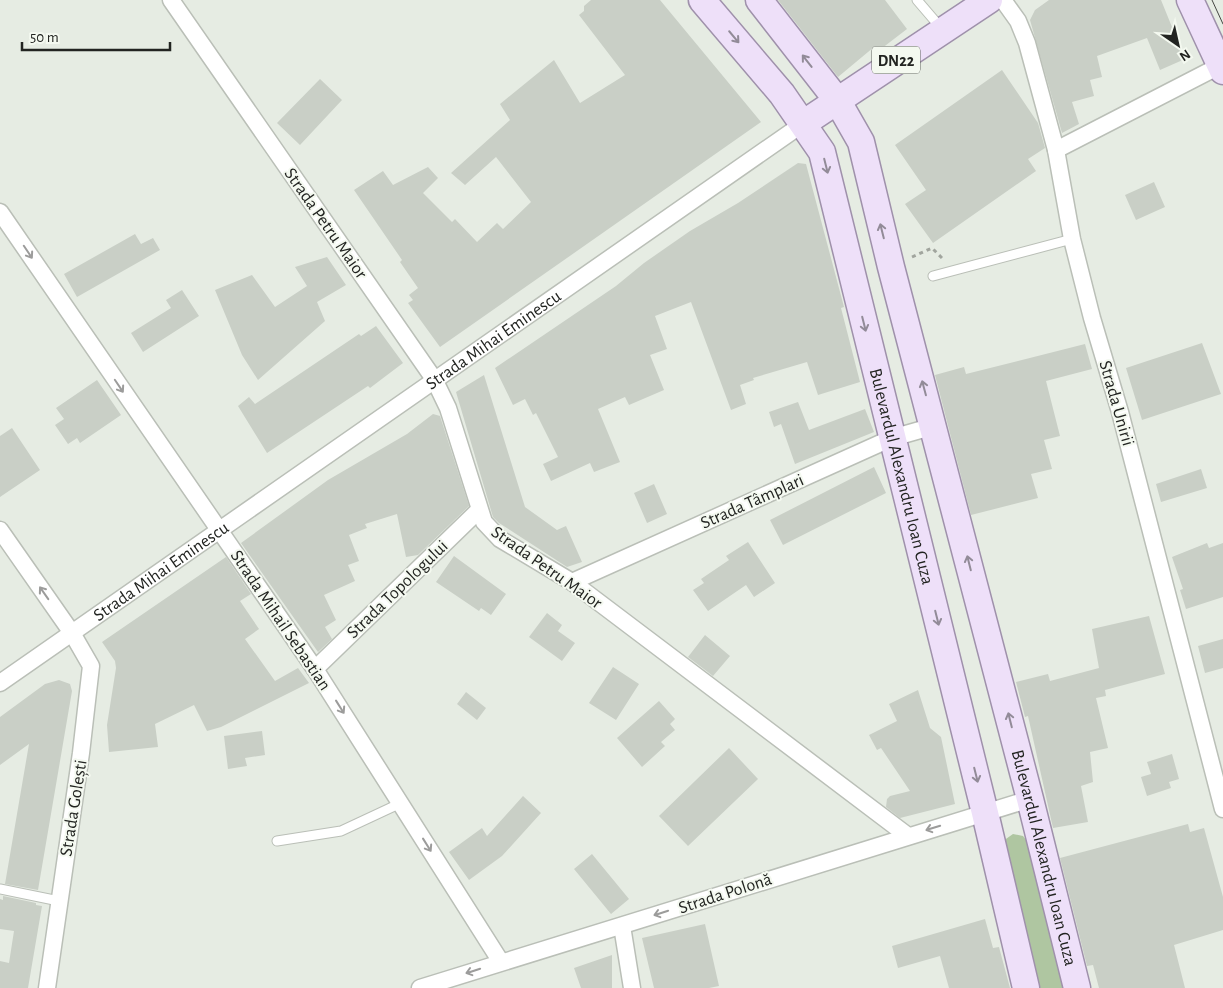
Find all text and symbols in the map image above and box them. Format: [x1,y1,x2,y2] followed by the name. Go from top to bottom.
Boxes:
[22,20,170,52] scale bar
[1153,20,1203,70] north arrow
[30,30,59,45] text: 50 m
[728,31,739,44] one-way arrow
[872,46,920,74] road number: DN22
[1177,46,1193,63] text: N
[801,55,812,68] one-way arrow
[822,157,831,173] one-way arrow
[280,165,370,282] street label: Strada Petru Maior
[877,224,886,240] one-way arrow
[22,245,33,259] one-way arrow
[423,287,565,393] street label: Strada Mihai Eminescu
[860,315,869,331] one-way arrow
[1095,359,1137,448] street label: Strada Unirii
[866,367,936,587] street label: Bulevardul Alexandru Ioan Cuza
[114,379,124,393] one-way arrow
[919,381,928,397] one-way arrow
[698,471,807,533] street label: Strada Tâmplari
[91,519,232,625] street label: Strada Mihai Eminescu
[488,523,605,613] street label: Strada Petru Maior
[344,537,452,642] street label: Strada Topologului
[227,547,334,694] street label: Strada Mihail Sebastian
[964,555,973,571] one-way arrow
[39,586,49,600] one-way arrow
[932,609,942,625] one-way arrow
[335,700,345,714] one-way arrow
[1005,712,1014,728] one-way arrow
[1008,748,1079,968] street label: Bulevardul Alexandru Ioan Cuza
[57,759,91,858] street label: Strada Golești
[972,767,981,783] one-way arrow
[926,824,942,834] one-way arrow
[422,837,432,851] one-way arrow
[676,870,774,917] street label: Strada Polonă
[654,909,670,919] one-way arrow
[465,967,481,977] one-way arrow

